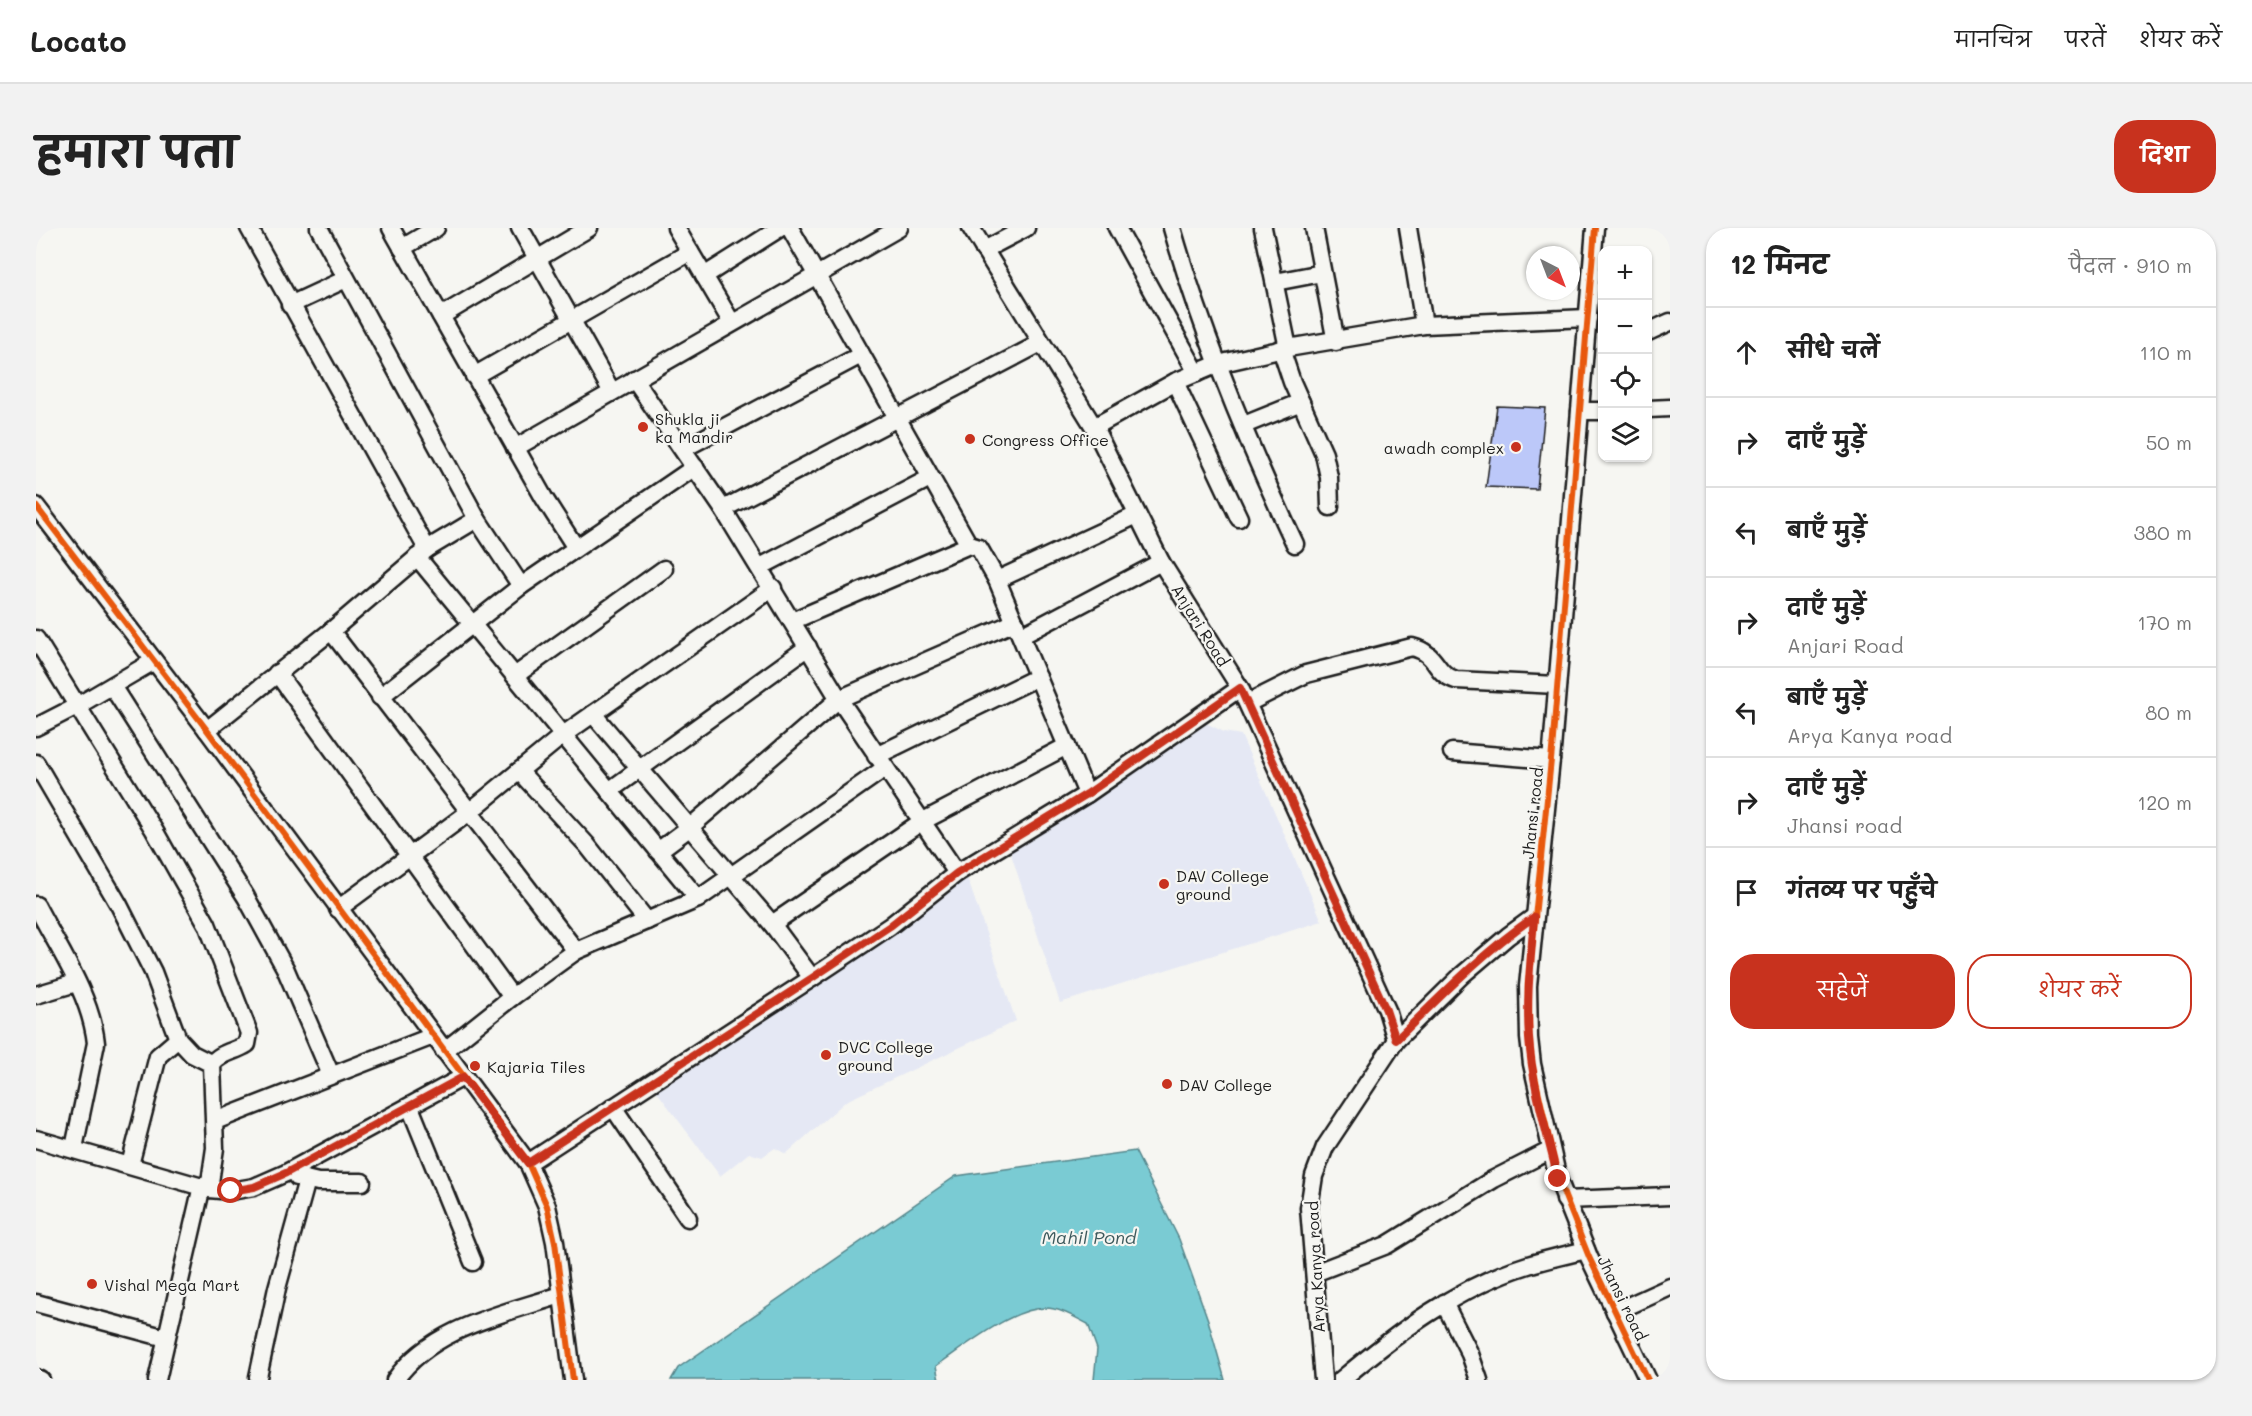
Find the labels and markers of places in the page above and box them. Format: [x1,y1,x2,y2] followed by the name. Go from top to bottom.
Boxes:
[655,408,733,447] place label: Shukla ji ka Mandir
[636,420,650,434] marker: Shukla ji ka Mandir
[982,429,1109,450] place label: Congress Office
[963,432,977,446] marker: Congress Office
[1384,437,1504,458] place label: awadh complex
[1509,440,1523,454] marker: awadh complex
[1176,865,1269,904] place label: DAV College ground
[1157,877,1171,891] marker: DAV College ground
[838,1036,933,1075] place label: DVC College ground
[819,1048,833,1062] marker: DVC College ground
[487,1056,586,1077] place label: Kajaria Tiles
[468,1059,482,1073] marker: Kajaria Tiles
[1179,1074,1272,1095] place label: DAV College
[1160,1077,1174,1091] marker: DAV College
[104,1274,240,1295] place label: Vishal Mega Mart
[85,1277,99,1291] marker: Vishal Mega Mart

